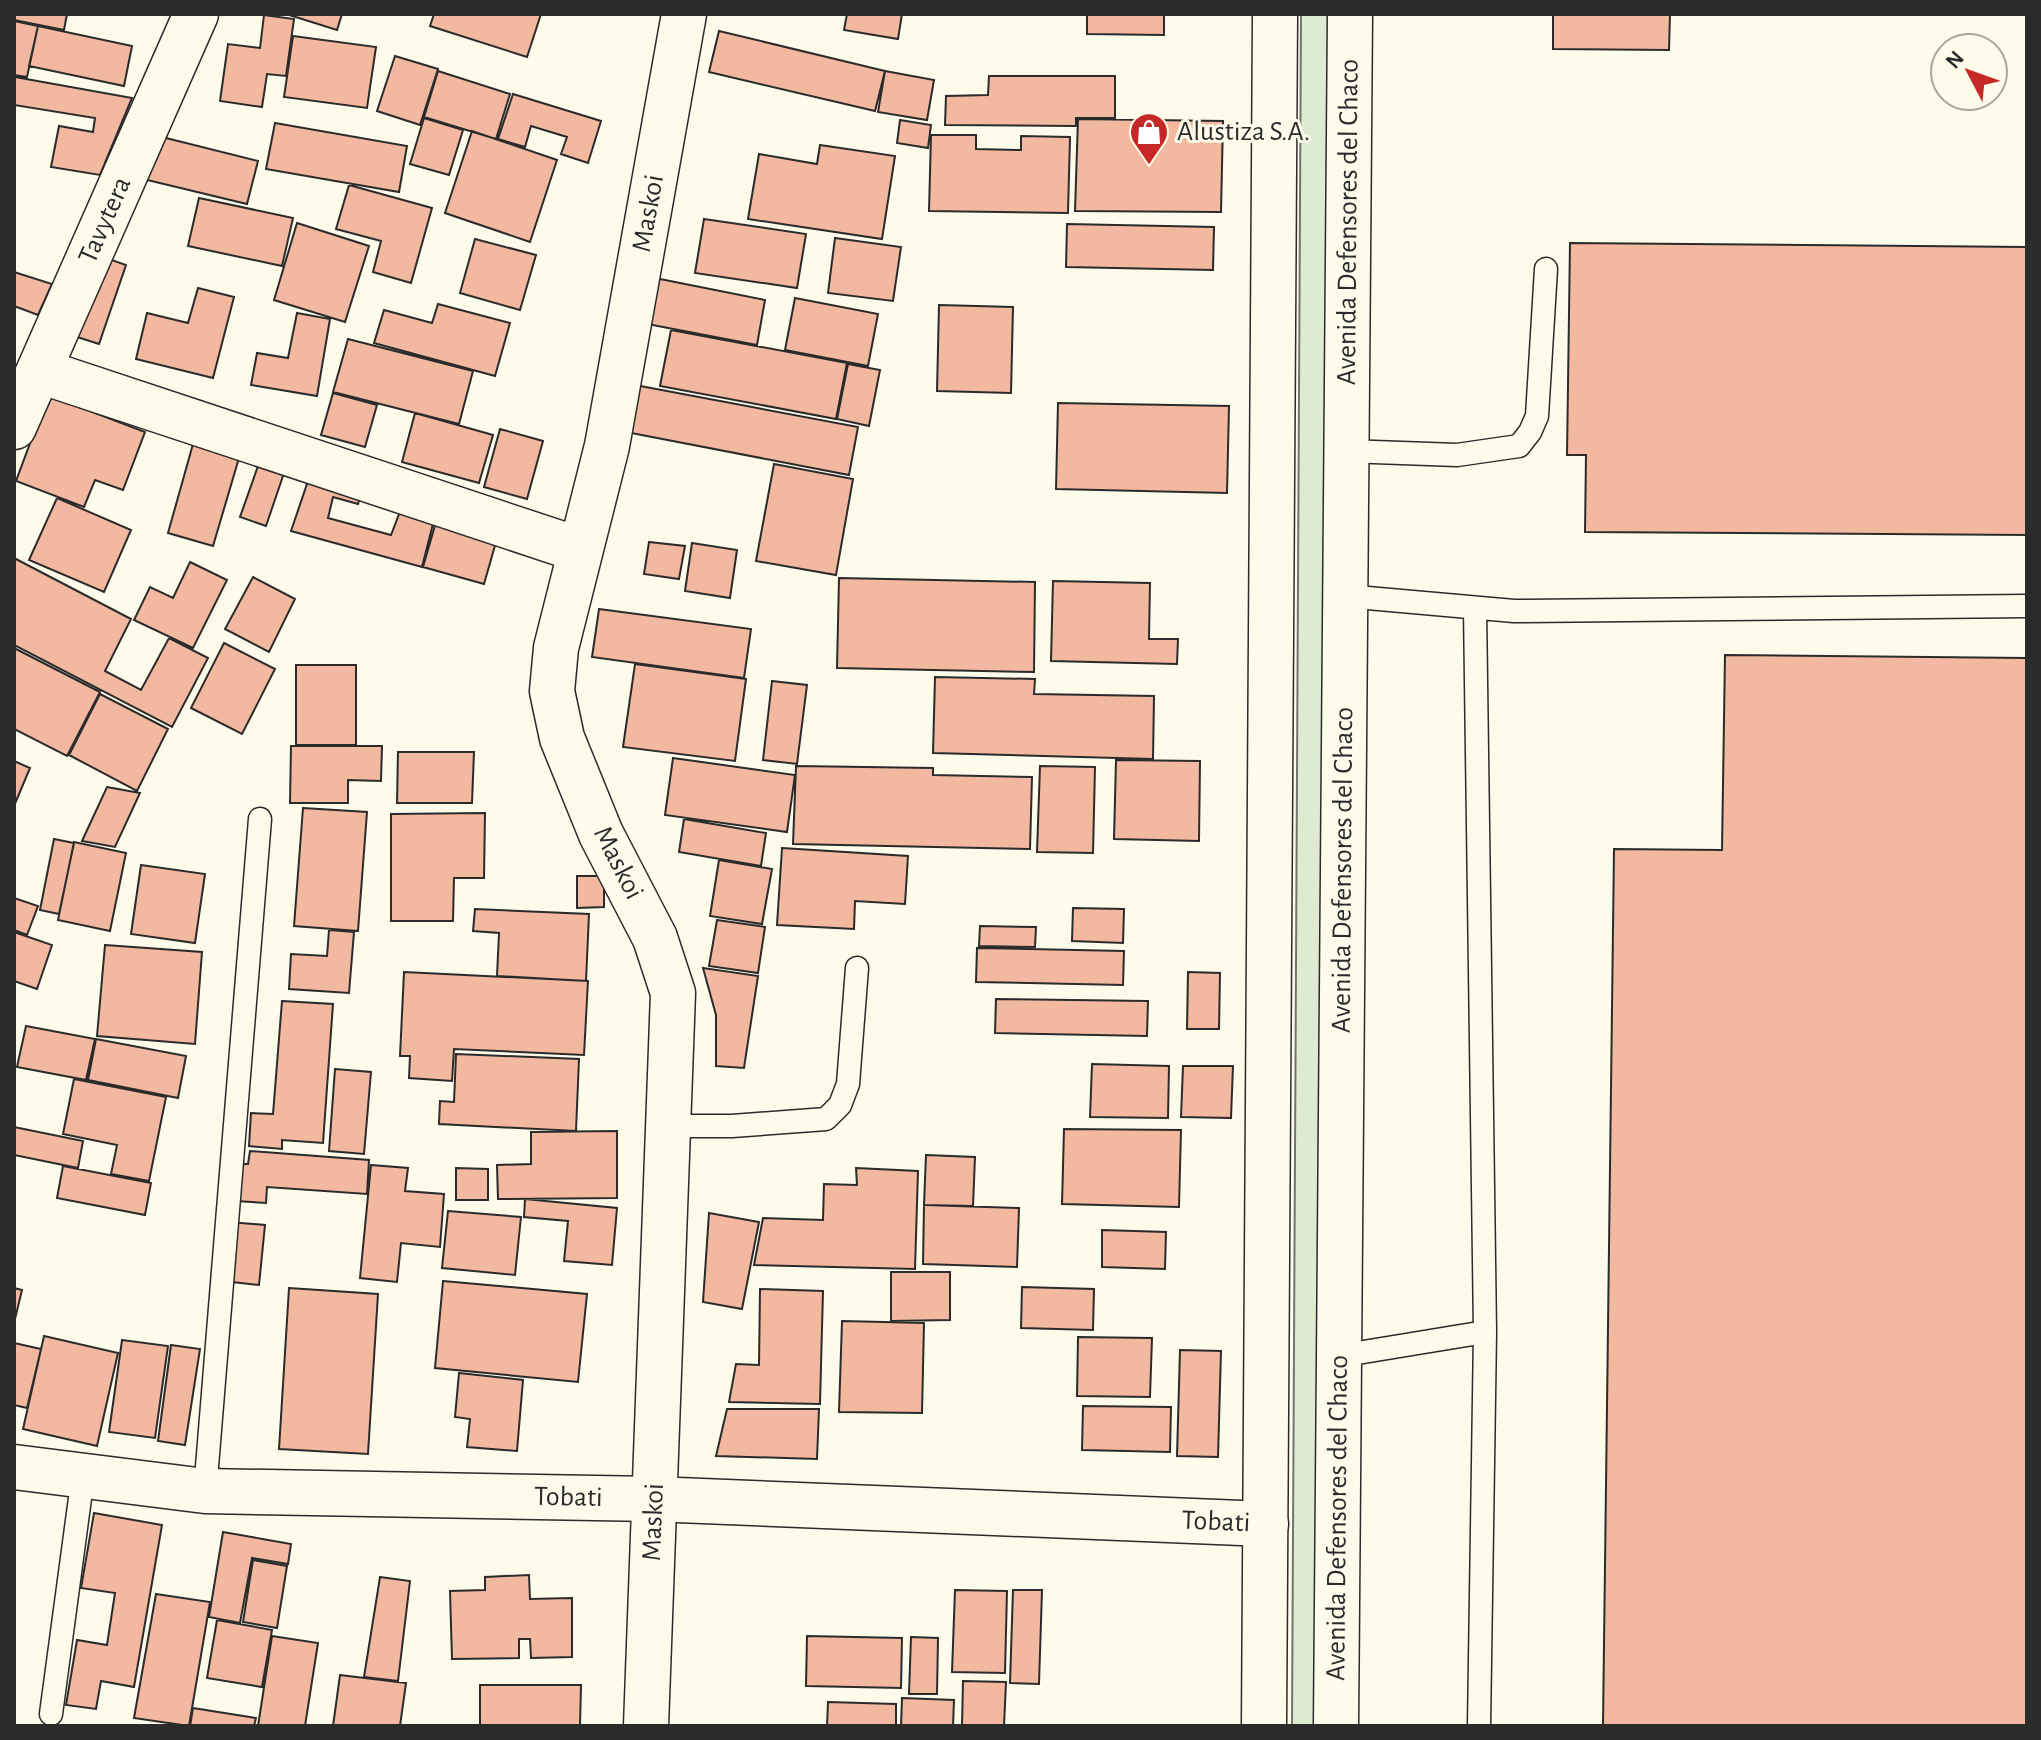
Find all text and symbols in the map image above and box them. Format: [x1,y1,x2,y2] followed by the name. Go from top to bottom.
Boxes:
[1929,32,2009,112] north arrow
[1941,47,1968,73] text: N
[1333,59,1364,385] street label: Avenida Defensores del Chaco
[1128,111,1170,166] shop icon: Alustiza S.A.
[1177,118,1310,146] place label: Alustiza S.A.
[74,173,136,268] street label: Tavytera
[628,173,669,254] street label: Maskoi
[1328,707,1358,1033] street label: Avenida Defensores del Chaco
[588,822,648,904] street label: Maskoi
[1322,1355,1353,1681] street label: Avenida Defensores del Chaco
[534,1483,603,1512] street label: Tobati
[638,1483,669,1562] street label: Maskoi
[1181,1507,1251,1537] street label: Tobati

